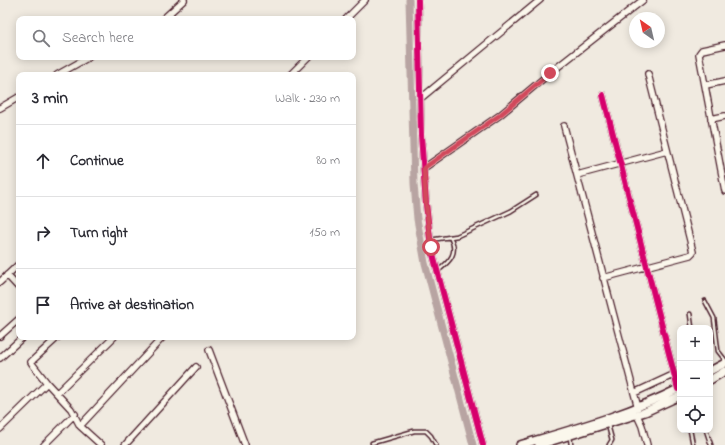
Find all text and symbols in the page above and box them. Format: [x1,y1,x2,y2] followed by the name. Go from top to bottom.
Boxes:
[629,12,665,48] north arrow
[16,16,356,60] search box
[30,27,52,49] icon: search
[62,27,134,49] text: Search here
[541,64,559,82] route end
[32,86,68,111] text: 3 min
[275,89,340,108] text: Walk · 230 m
[32,150,54,172] icon: ahead
[70,150,124,172] text: Continue
[316,151,340,170] text: 80 m
[32,222,54,244] icon: right
[70,222,128,244] text: Turn right
[309,223,340,242] text: 150 m
[422,238,440,256] route start
[32,294,54,316] icon: arrive
[70,294,194,316] text: Arrive at destination
[677,325,713,433] map controls
[677,325,713,361] button: +
[677,361,713,397] button: −
[677,397,713,433] button: locate

